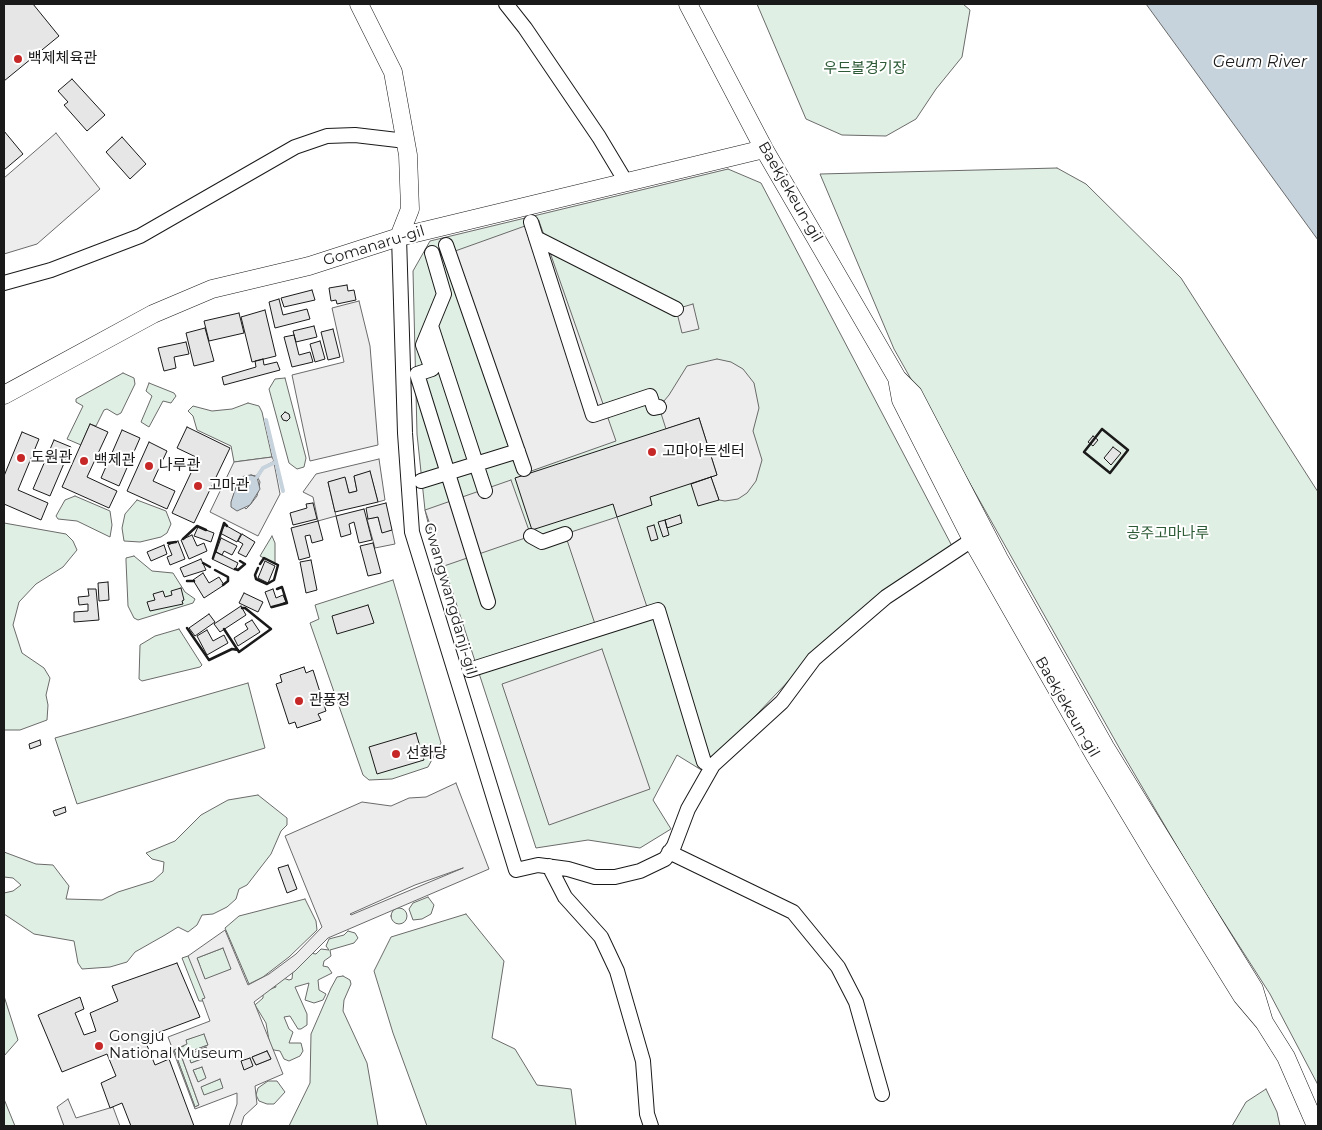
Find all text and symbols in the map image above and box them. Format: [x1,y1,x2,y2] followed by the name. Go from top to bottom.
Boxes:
[28,50,97,68] place label: 백제체육관
[1213,52,1307,72] water label: Geum River
[12,53,24,65] marker: 백제체육관
[824,60,906,78] park label: 우드볼경기장
[754,138,826,246] street label: Baekjekeun-gil
[321,222,427,270] street label: Gomanaru-gil
[662,443,745,461] place label: 고마아트센터
[646,446,658,458] marker: 고마아트센터
[31,449,72,467] place label: 도원관
[15,452,27,464] marker: 도원관
[94,452,135,470] place label: 백제관
[78,455,90,467] marker: 백제관
[159,457,200,475] place label: 나루관
[143,460,155,472] marker: 나루관
[208,477,249,495] place label: 고마관
[192,480,204,492] marker: 고마관
[420,521,480,677] street label: Gwangwangdanji-gil
[1127,525,1209,543] park label: 공주고마나루
[1031,653,1103,761] street label: Baekjekeun-gil
[309,692,350,710] place label: 관풍정
[293,695,305,707] marker: 관풍정
[406,745,447,763] place label: 선화당
[390,748,402,760] marker: 선화당
[109,1028,243,1063] place label: Gongju National Museum
[93,1040,105,1052] marker: Gongju National Museum

